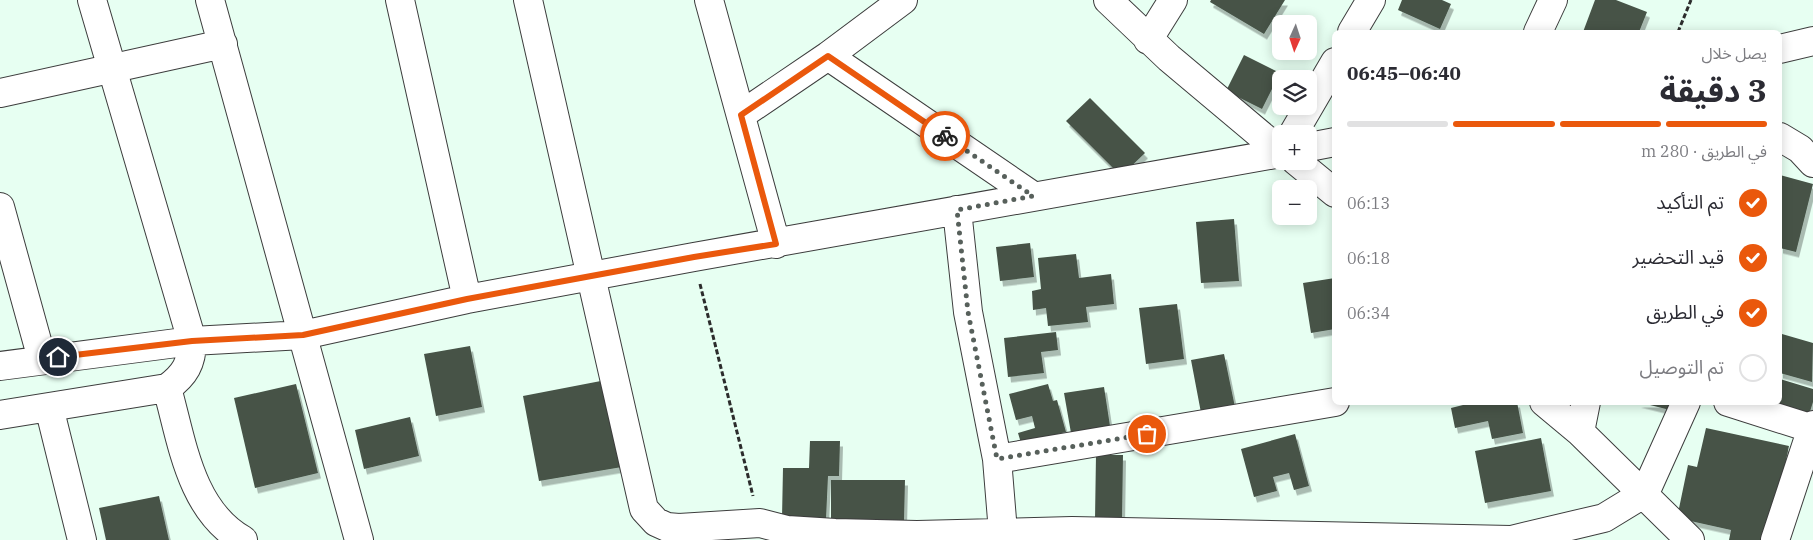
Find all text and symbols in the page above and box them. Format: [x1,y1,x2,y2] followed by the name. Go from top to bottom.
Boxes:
[1272,15,1318,60] north arrow
[1272,15,1317,225] map controls
[1702,43,1767,63] text: يصل خلال
[1347,61,1461,85] text: 06:40–06:45
[1660,69,1767,111] text: 3 دقيقة
[1272,70,1317,115] button: layers
[920,111,970,161] courier
[931,122,959,150] icon: bike
[1272,125,1317,170] button: +
[1641,141,1767,161] text: في الطريق · 280 m
[1272,180,1317,225] button: −
[1739,189,1767,217] icon: check
[1656,190,1724,214] text: تم التأكيد
[1347,193,1390,213] text: 06:13
[1739,244,1767,272] icon: check
[1633,245,1724,269] text: قيد التحضير
[1347,248,1390,268] text: 06:18
[1739,299,1767,327] icon: check
[1646,300,1724,324] text: في الطريق
[1347,303,1390,323] text: 06:34
[37,336,79,378] pin
[44,343,72,371] icon: home
[1640,355,1724,379] text: تم التوصيل
[1126,413,1168,455] pin
[1133,420,1161,448] icon: bag

